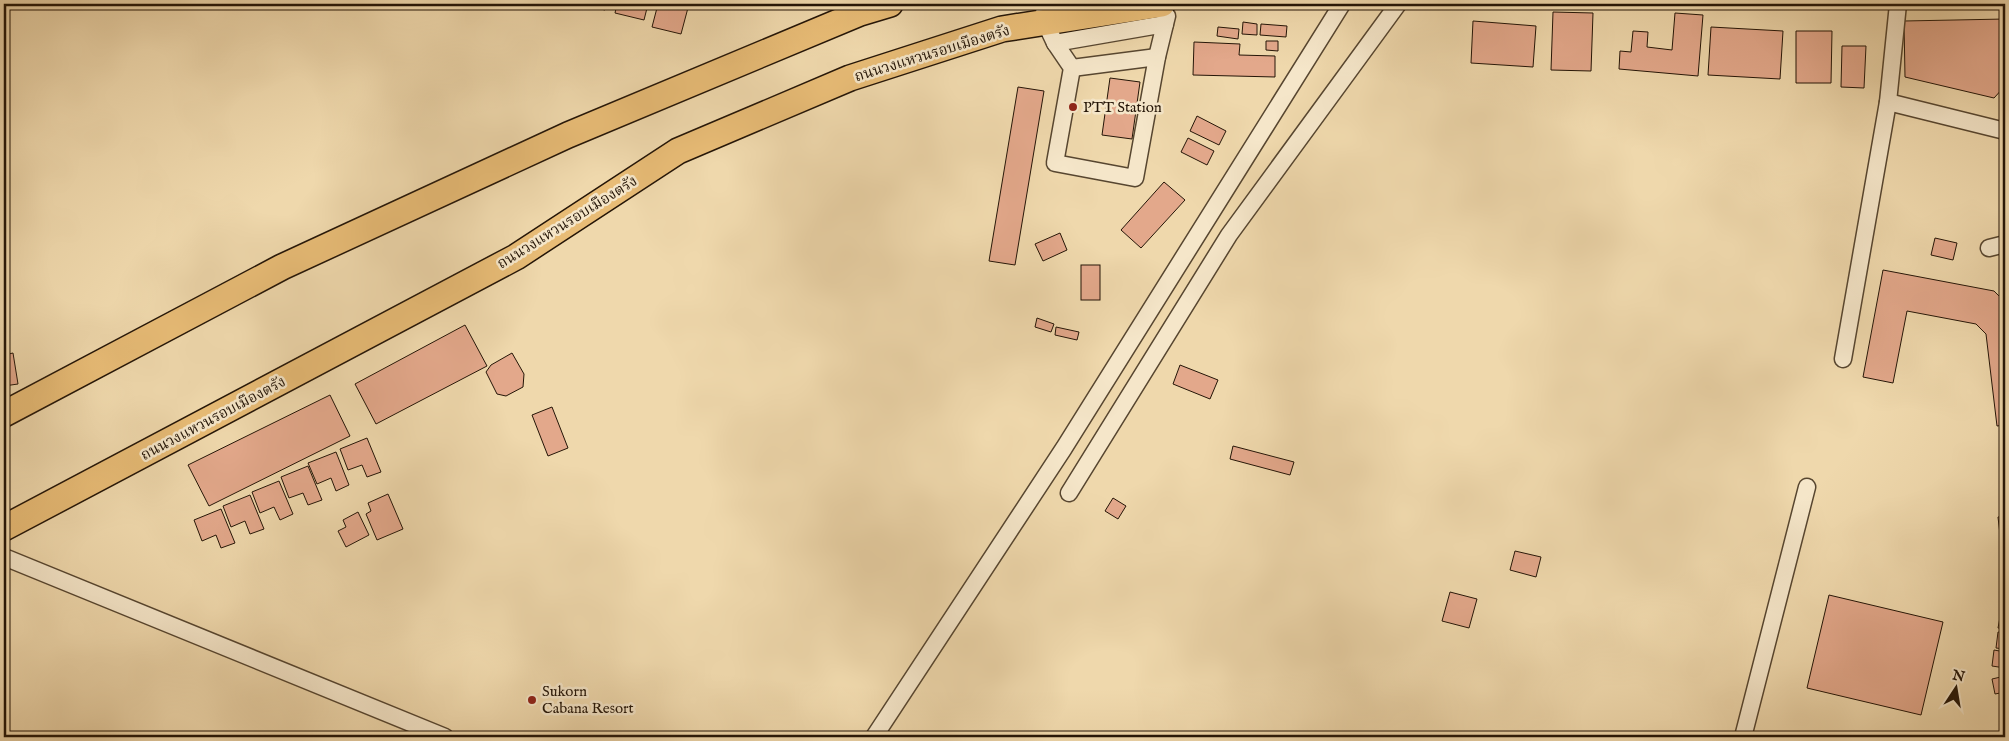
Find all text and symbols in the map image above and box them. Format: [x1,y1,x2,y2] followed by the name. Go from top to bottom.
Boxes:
[852,21,1012,86] street label: ถนนวงแหวนรอบเมืองตรัง
[1083,98,1162,117] place label: PTT Station
[1067,101,1079,113] marker: PTT Station
[494,172,641,273] street label: ถนนวงแหวนรอบเมืองตรัง
[137,372,289,465] street label: ถนนวงแหวนรอบเมืองตรัง
[1932,664,1982,714] north arrow
[1950,666,1966,686] text: N
[542,682,634,718] place label: Sukorn Cabana Resort
[526,694,538,706] marker: Sukorn Cabana Resort

